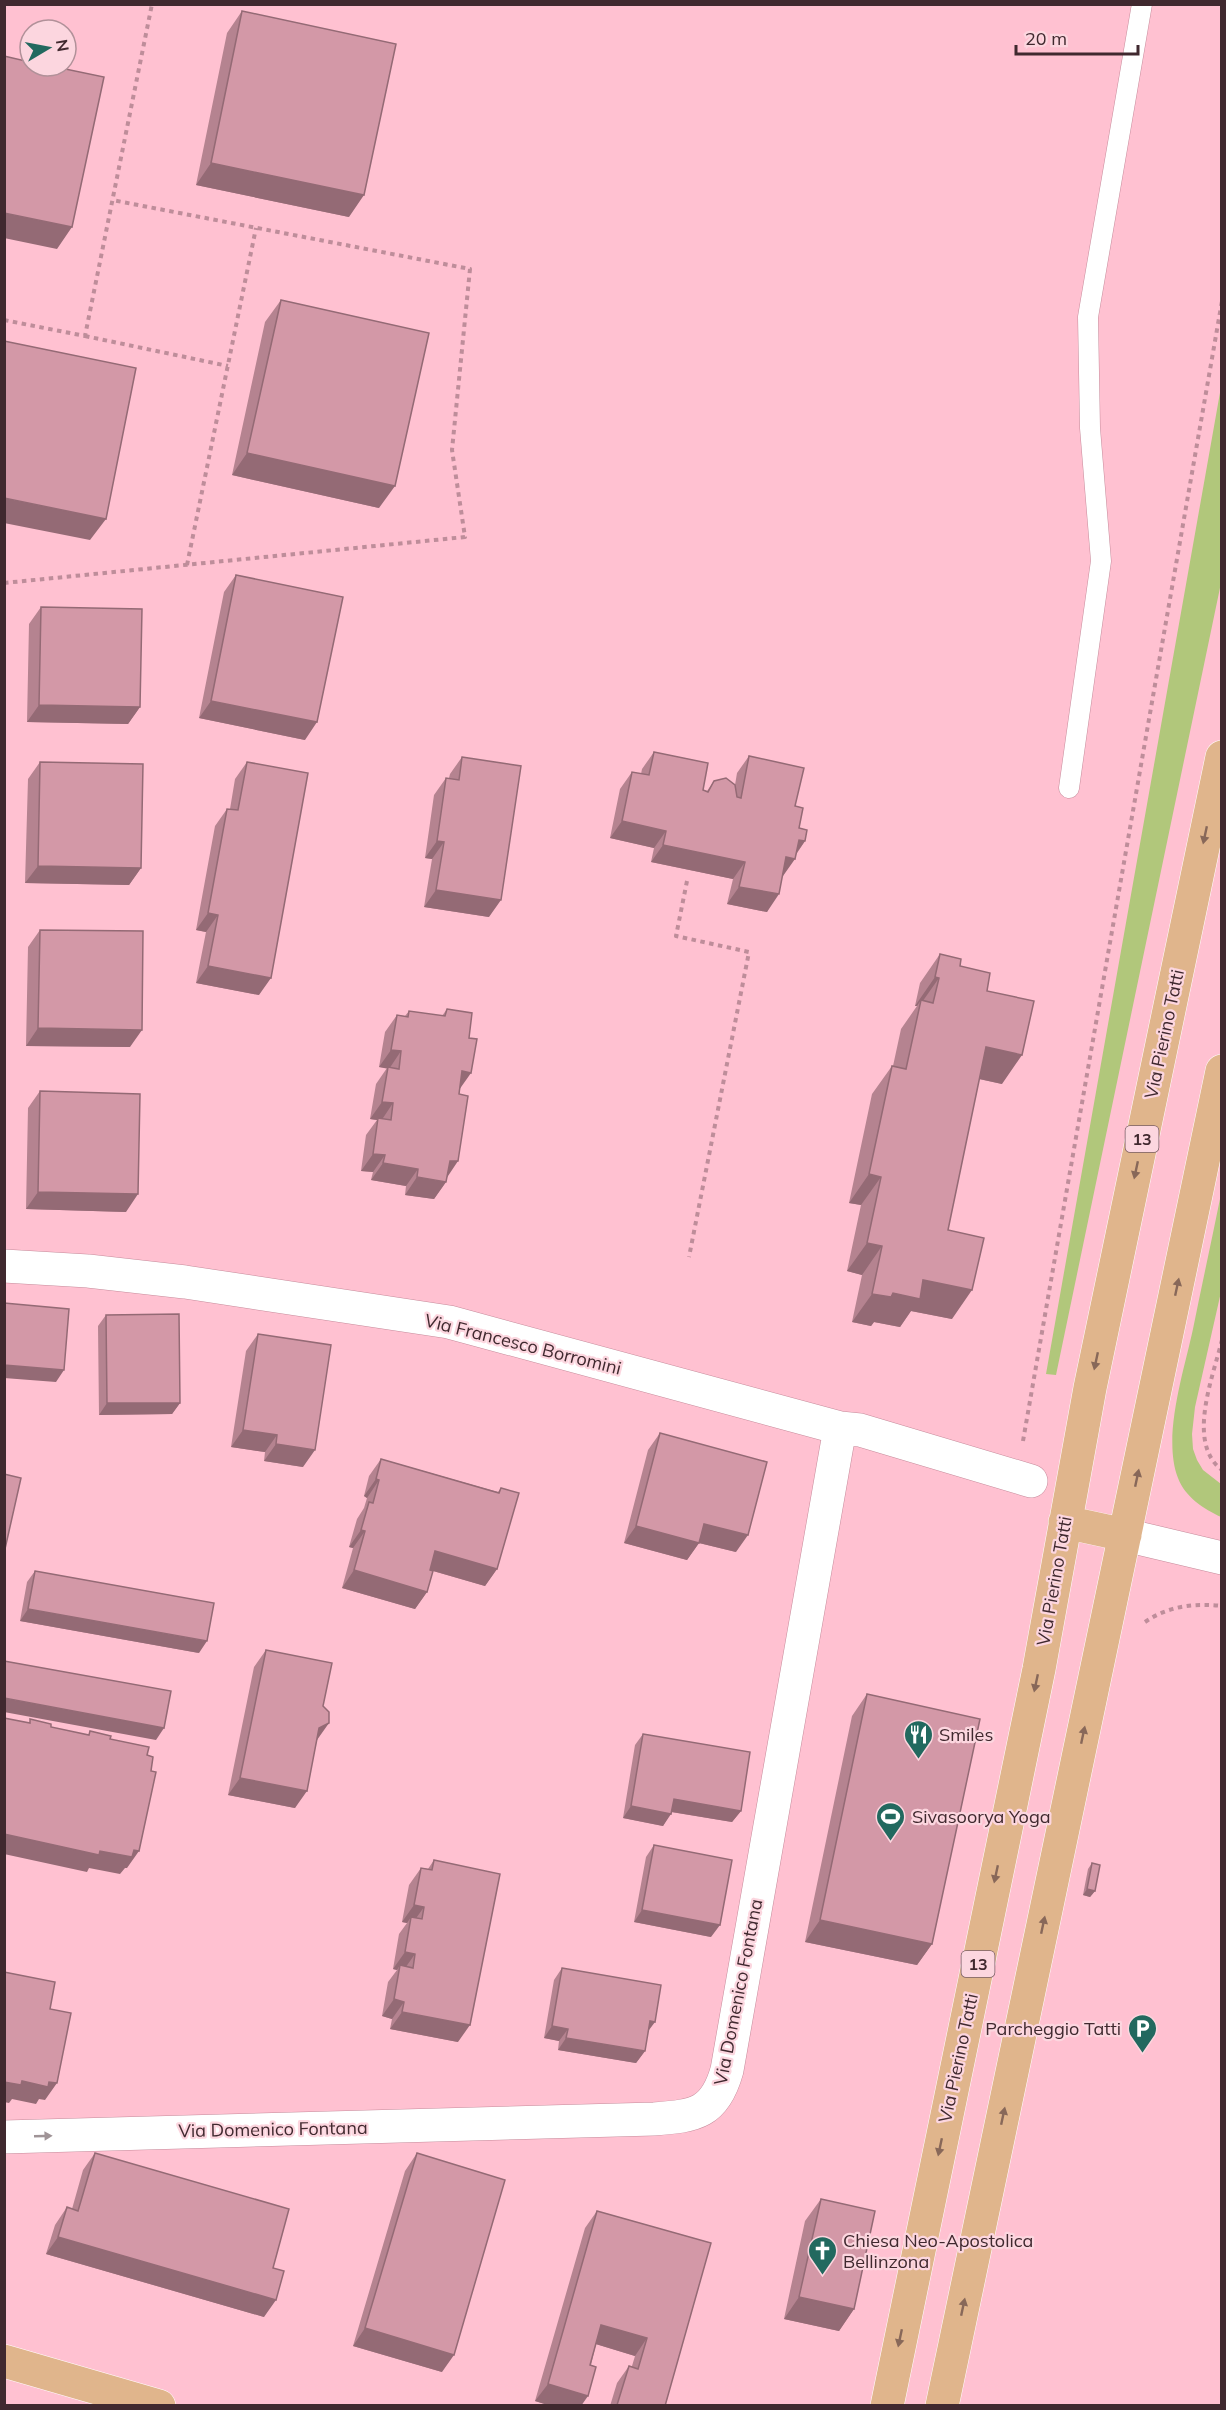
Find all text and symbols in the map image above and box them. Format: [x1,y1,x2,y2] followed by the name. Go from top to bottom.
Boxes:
[18,18,78,78] north arrow
[1016,18,1138,56] scale bar
[1025,27,1067,50] text: 20 m
[52,38,74,53] text: N
[1200,826,1209,845] one-way arrow
[1139,967,1189,1101] street label: Via Pierino Tatti
[1126,1126,1158,1152] road number: 13
[1130,1161,1140,1179] one-way arrow
[1173,1277,1182,1296] one-way arrow
[422,1308,624,1380] street label: Via Francesco Borromini
[1091,1351,1100,1370] one-way arrow
[1133,1468,1142,1487] one-way arrow
[1031,1514,1077,1648] street label: Via Pierino Tatti
[1031,1673,1040,1692] one-way arrow
[902,1718,934,1760] restaurant icon: Smiles
[939,1723,993,1746] place label: Smiles
[1079,1725,1088,1744] one-way arrow
[875,1800,907,1842] sports icon: Sivasoorya Yoga
[912,1805,1051,1828] place label: Sivasoorya Yoga
[991,1864,1000,1883] one-way arrow
[709,1897,767,2087] street label: Via Domenico Fontana
[1039,1916,1048,1935] one-way arrow
[962,1951,994,1977] road number: 13
[933,1991,983,2125] street label: Via Pierino Tatti
[1126,2012,1158,2054] parking icon: Parcheggio Tatti
[985,2017,1121,2040] place label: Parcheggio Tatti
[999,2107,1008,2126] one-way arrow
[178,2116,368,2142] street label: Via Domenico Fontana
[34,2131,53,2141] one-way arrow
[935,2138,944,2157] one-way arrow
[843,2229,1033,2273] place label: Chiesa Neo-Apostolica Bellinzona
[806,2234,838,2276] church icon: Chiesa Neo-Apostolica Bellinzona
[959,2297,968,2316] one-way arrow
[895,2329,904,2348] one-way arrow

